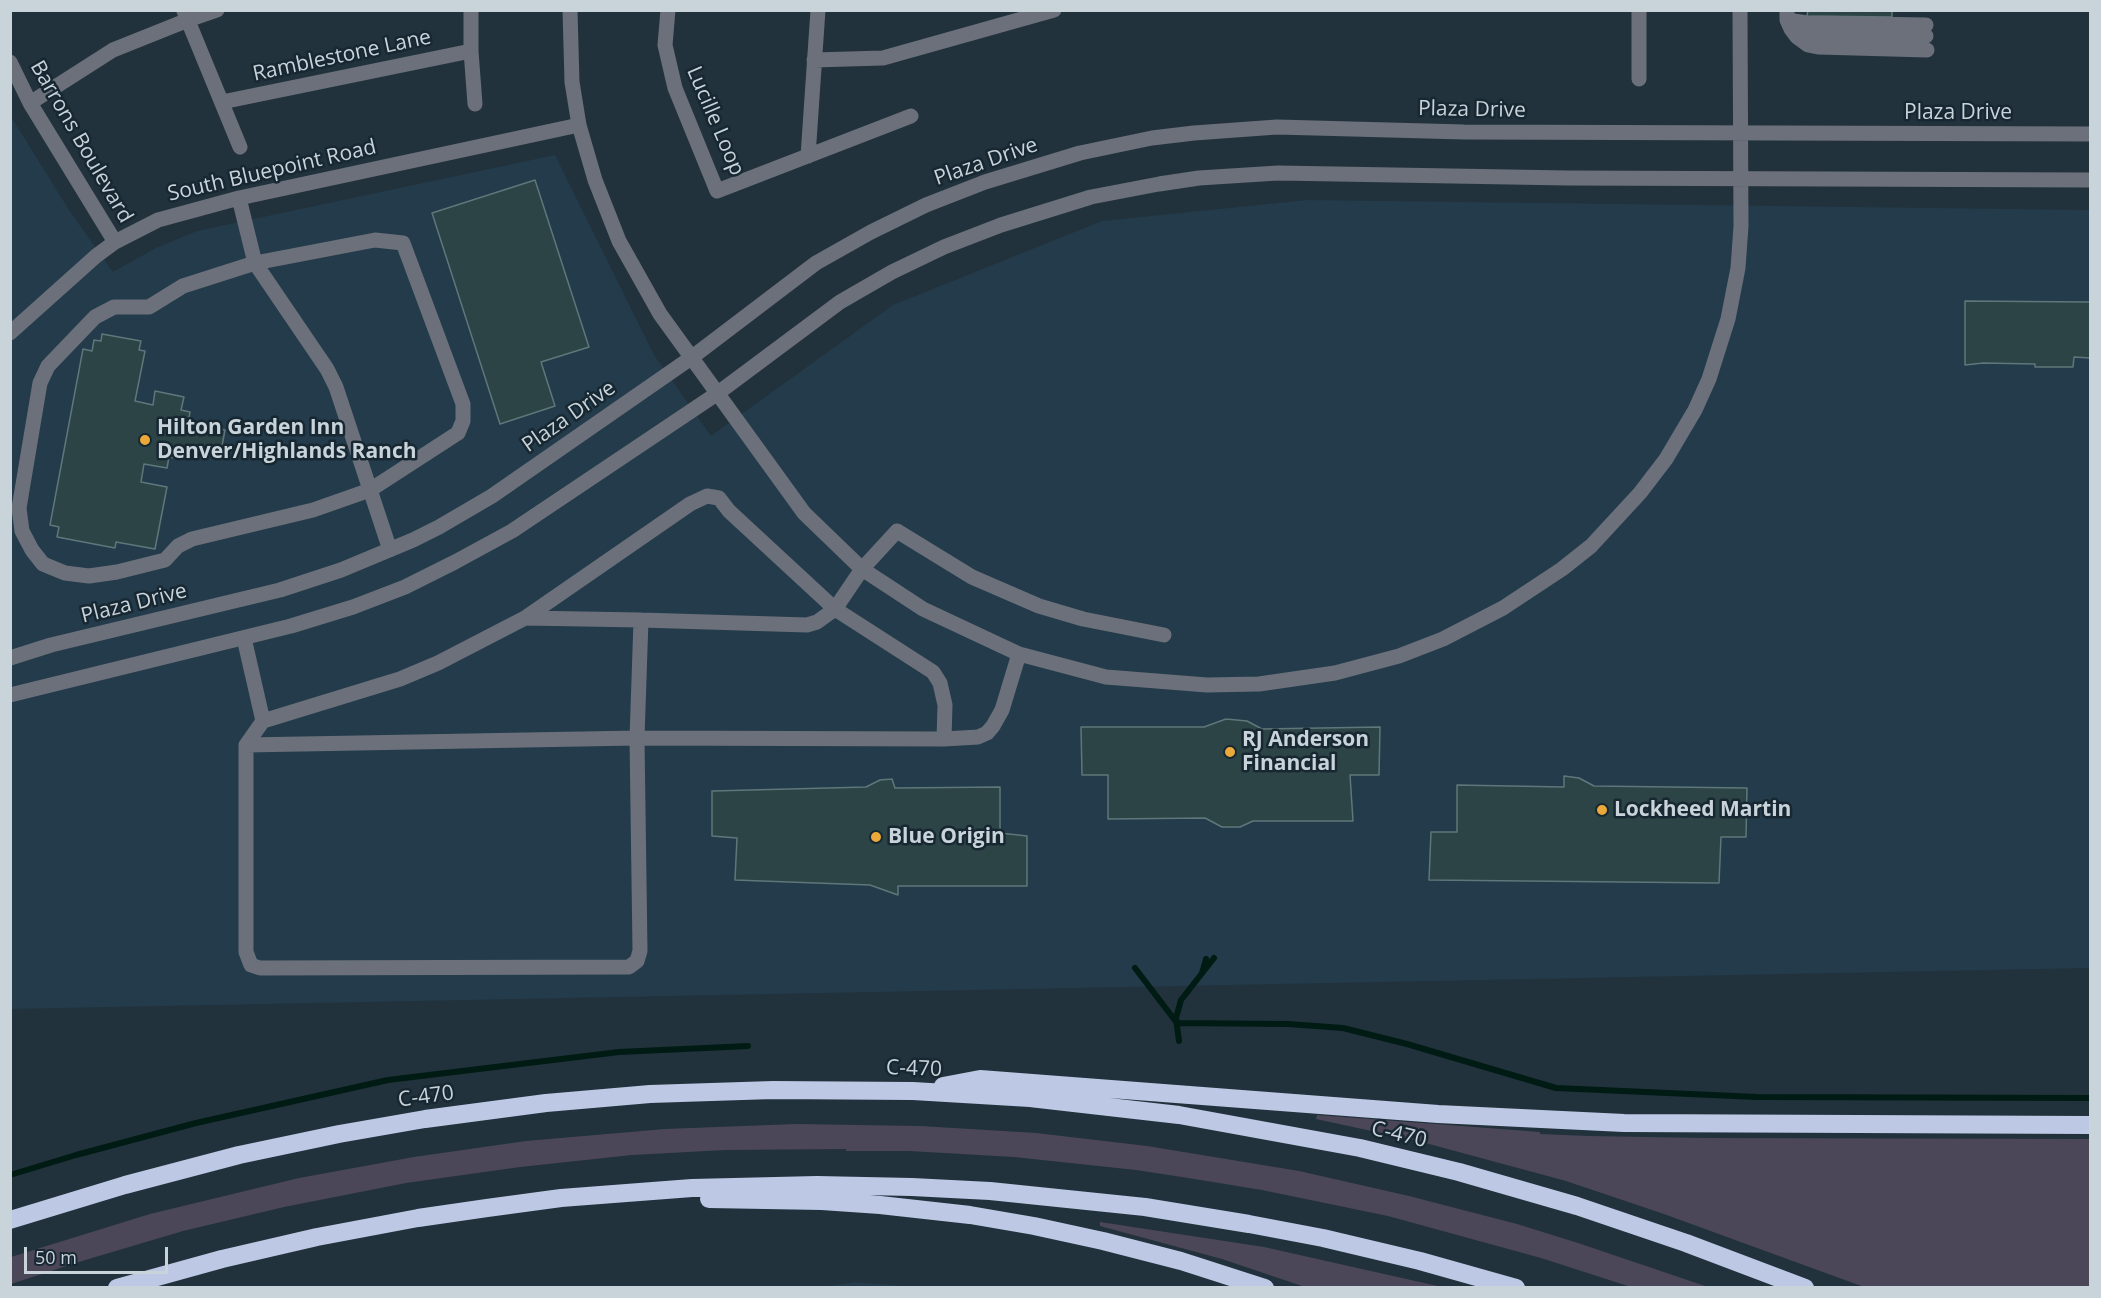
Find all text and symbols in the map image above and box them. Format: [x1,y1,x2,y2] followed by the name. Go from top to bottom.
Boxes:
[251,25,433,87] street label: Ramblestone Lane
[24,56,138,228] street label: Barrons Boulevard
[681,63,749,179] street label: Lucille Loop
[1418,96,1526,124] street label: Plaza Drive
[1904,100,2012,126] street label: Plaza Drive
[931,133,1041,191] street label: Plaza Drive
[165,135,379,207] street label: South Bluepoint Road
[518,376,620,458] street label: Plaza Drive
[157,415,416,465] place label: Hilton Garden Inn Denver/Highlands Ranch
[138,433,152,447] marker: Hilton Garden Inn Denver/Highlands Ranch
[79,579,189,629] street label: Plaza Drive
[1242,727,1369,777] place label: RJ Anderson Financial
[1223,745,1237,759] marker: RJ Anderson Financial
[1614,797,1791,823] place label: Lockheed Martin
[1595,803,1609,817] marker: Lockheed Martin
[888,824,1005,850] place label: Blue Origin
[869,830,883,844] marker: Blue Origin
[886,1055,942,1083] street label: C-470
[397,1081,455,1113] street label: C-470
[1369,1116,1429,1154] street label: C-470
[27,1235,171,1273] scale bar
[35,1245,77,1269] text: 50 m

